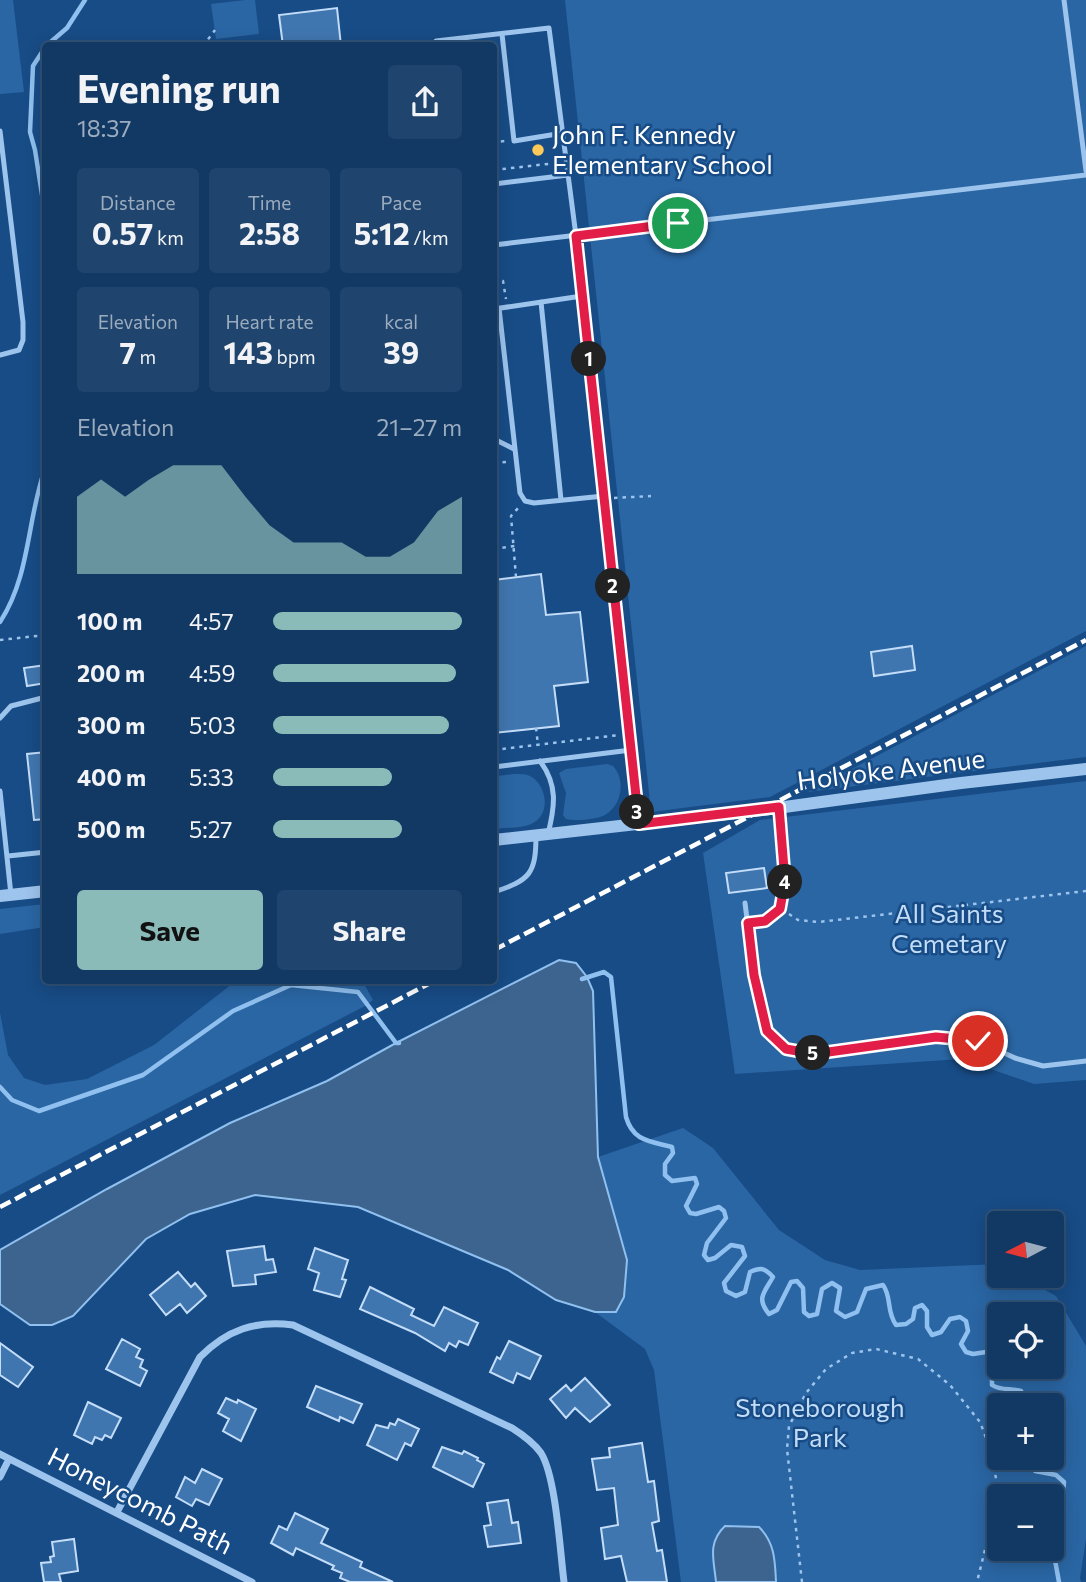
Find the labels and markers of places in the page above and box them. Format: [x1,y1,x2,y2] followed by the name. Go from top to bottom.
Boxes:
[552,118,773,179] place label: John F. Kennedy Elementary School
[530,142,546,158] marker: John F. Kennedy Elementary School
[648,193,708,253] pin
[572,342,606,376] pin: 1
[596,568,630,604] pin: 2
[620,794,654,830] pin: 3
[768,864,802,900] pin: 4
[948,1011,1008,1071] pin
[796,1036,830,1070] pin: 5

